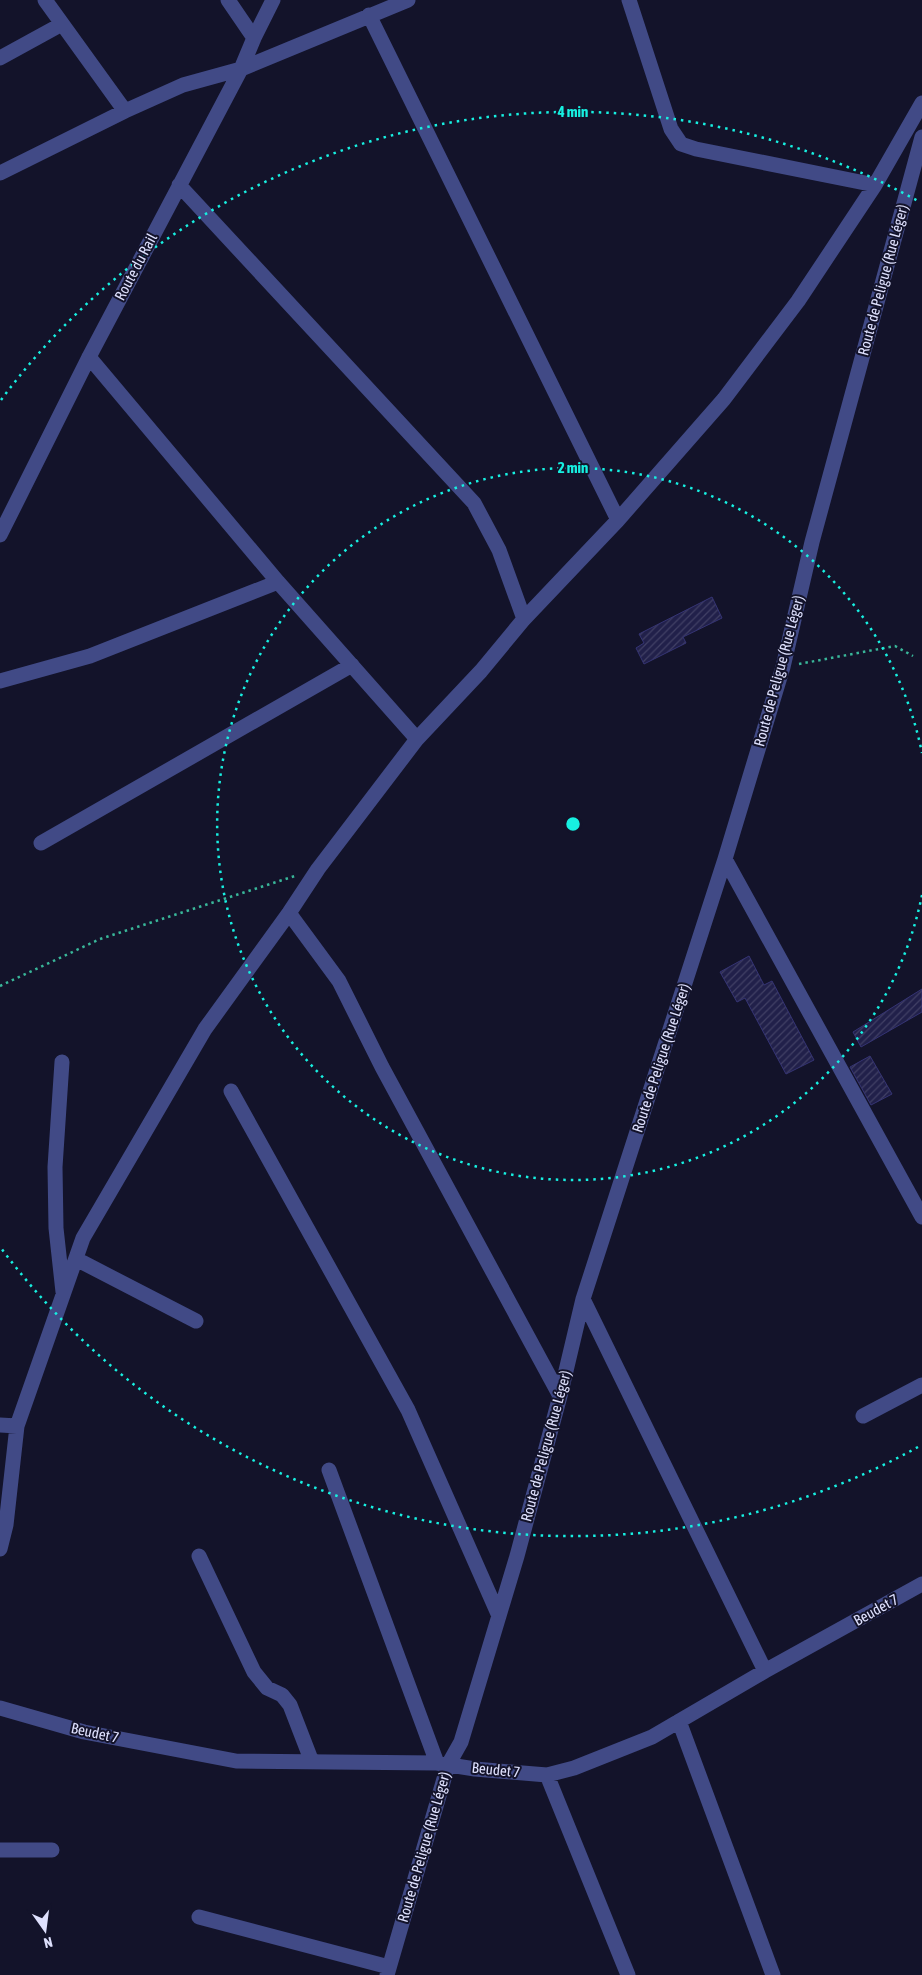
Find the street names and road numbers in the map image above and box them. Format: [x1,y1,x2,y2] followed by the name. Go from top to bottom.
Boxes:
[854,203,911,357] street label: Route de Peligue (Rue Léger)
[111,230,160,303] street label: Route du Rail
[750,594,807,748] street label: Route de Peligue (Rue Léger)
[628,981,693,1134] street label: Route de Peligue (Rue Léger)
[517,1369,574,1523] street label: Route de Peligue (Rue Léger)
[850,1590,901,1629] street label: Beudet 7
[70,1719,121,1746] street label: Beudet 7
[471,1759,521,1780] street label: Beudet 7
[394,1770,453,1924] street label: Route de Peligue (Rue Léger)

